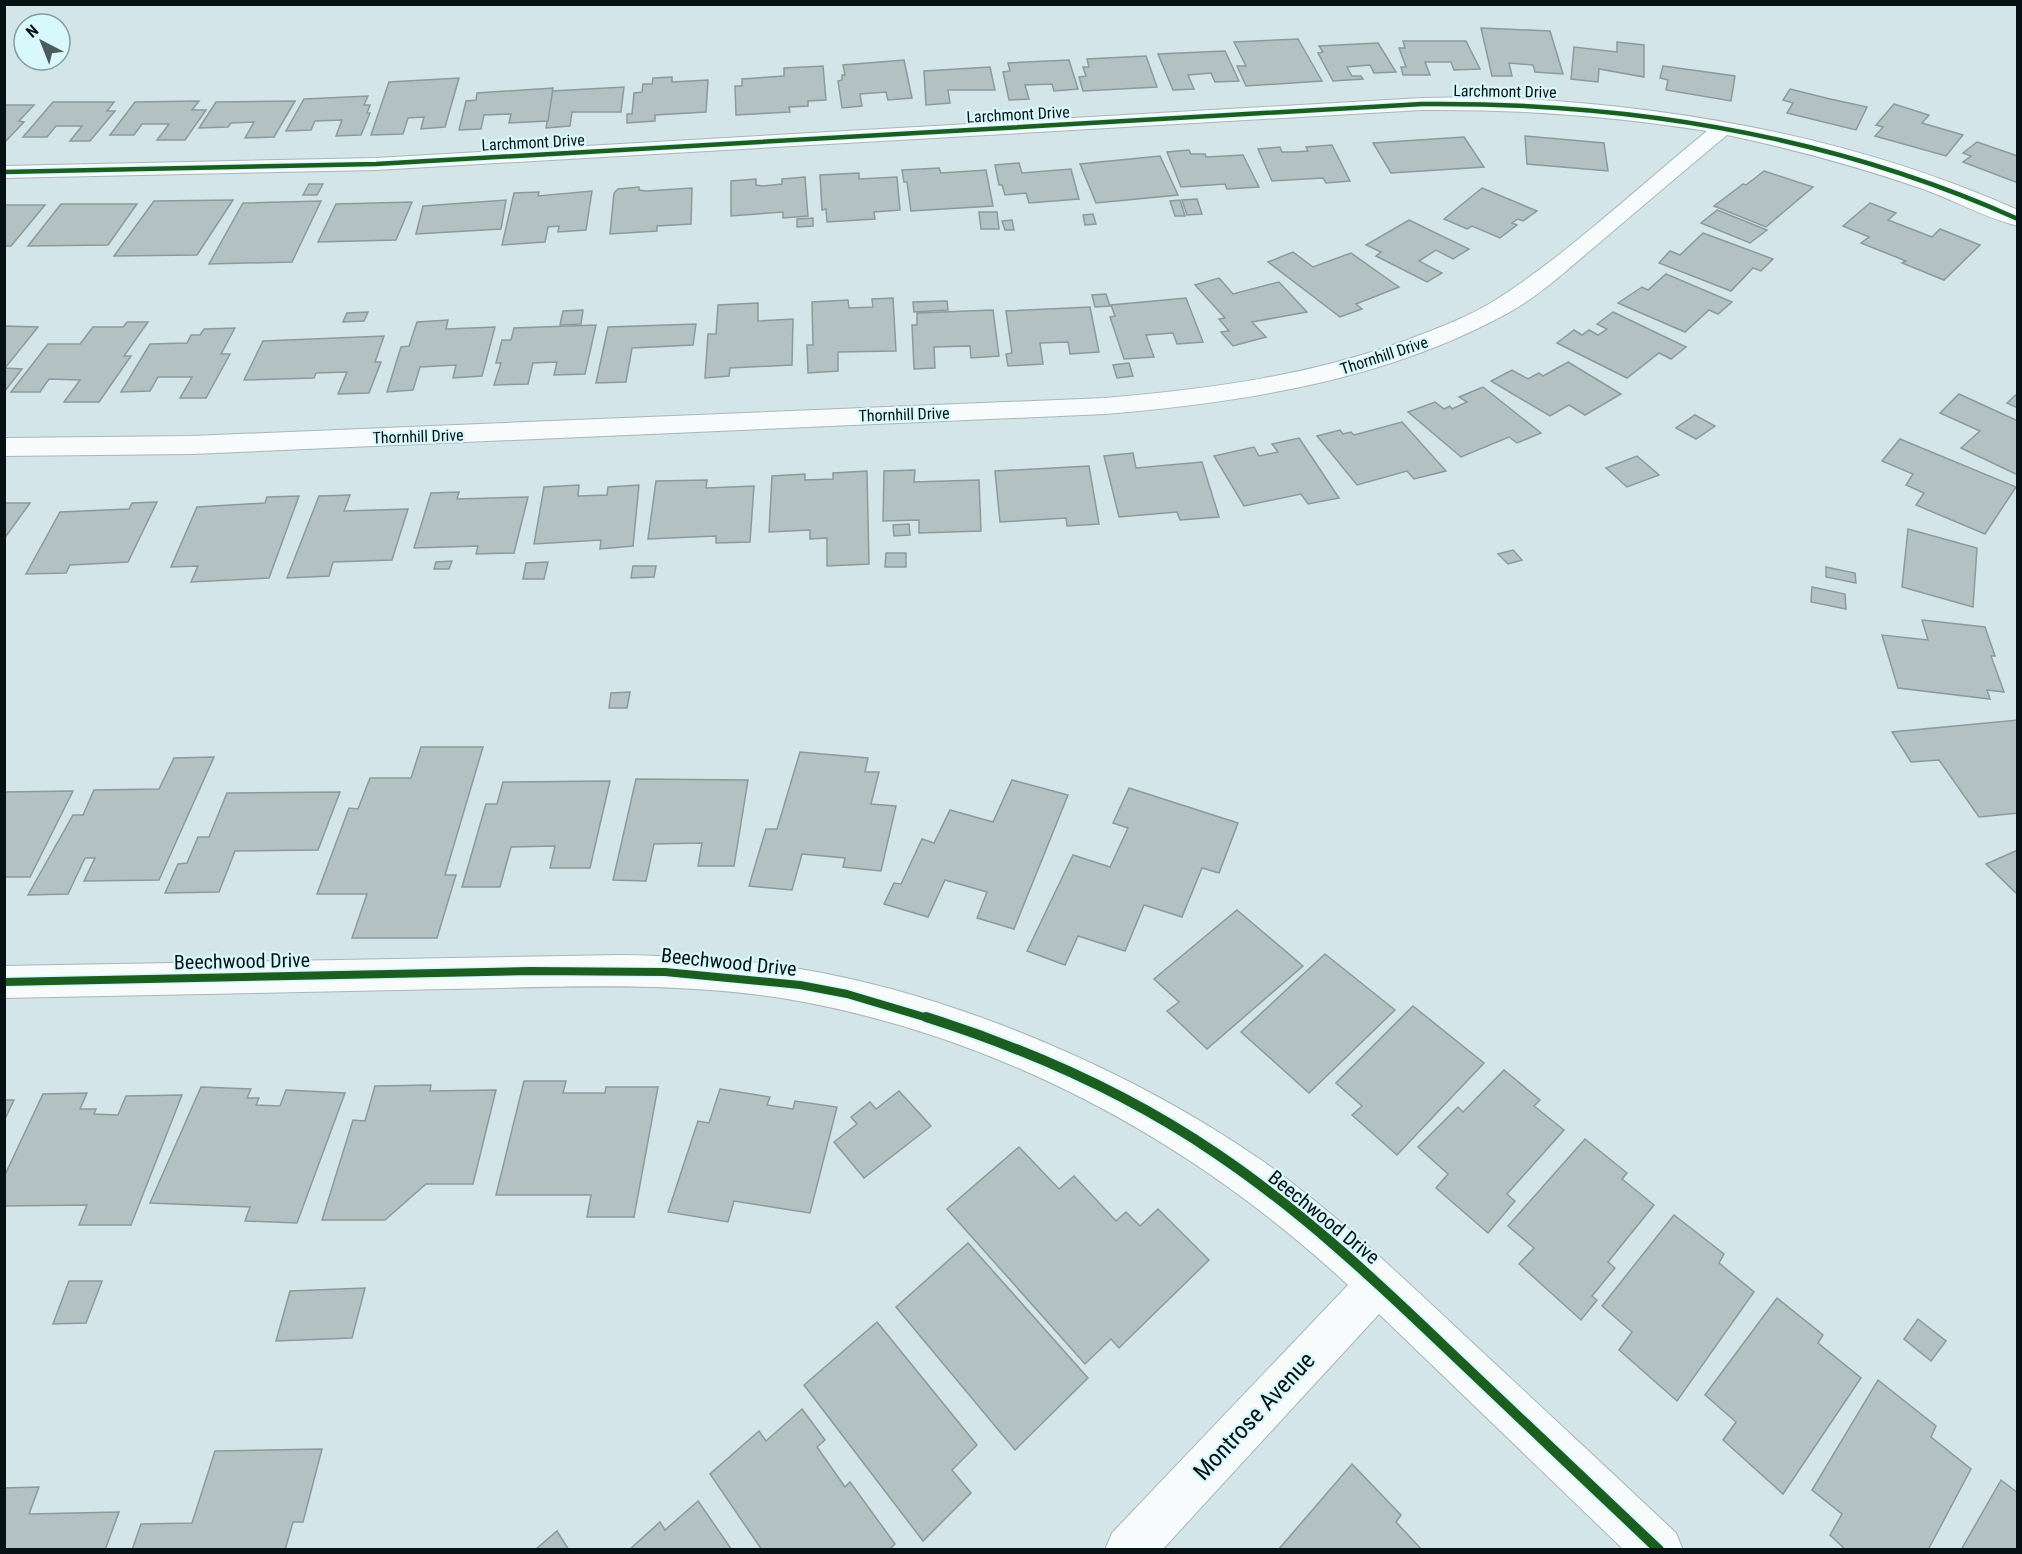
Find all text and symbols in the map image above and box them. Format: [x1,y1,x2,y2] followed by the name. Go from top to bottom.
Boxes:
[12,12,72,72] north arrow
[22,21,42,42] text: N
[1453,81,1557,102] street label: Larchmont Drive
[966,102,1070,127] street label: Larchmont Drive
[481,130,585,155] street label: Larchmont Drive
[1338,332,1430,379] street label: Thornhill Drive
[858,403,950,426] street label: Thornhill Drive
[372,425,464,448] street label: Thornhill Drive
[660,943,798,981] street label: Beechwood Drive
[174,948,310,974] street label: Beechwood Drive
[1264,1165,1384,1269] street label: Beechwood Drive
[1188,1346,1320,1486] street label: Montrose Avenue

